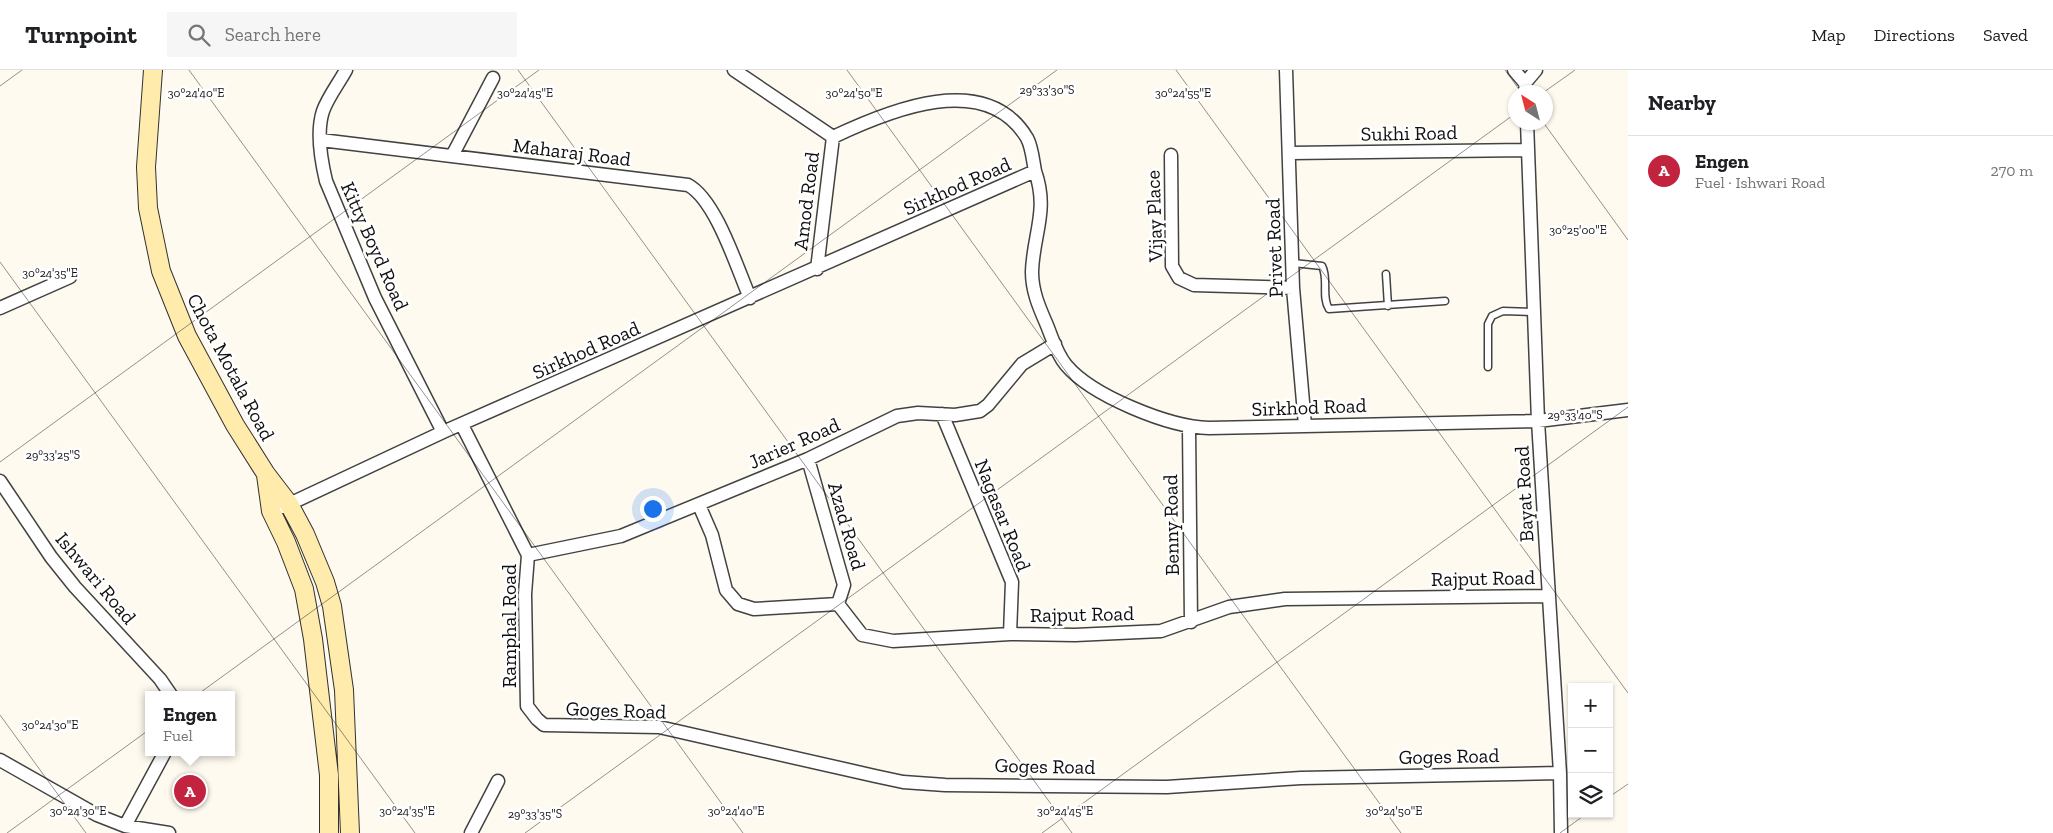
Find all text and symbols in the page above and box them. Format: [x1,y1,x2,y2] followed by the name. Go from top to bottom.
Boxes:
[167,12,517,57] search box
[25,20,137,49] text: Turnpoint
[185,21,213,49] icon: search
[225,23,321,46] text: Search here
[1811,24,1846,46] text: Map
[1874,24,1955,46] text: Directions
[1983,24,2028,46] text: Saved
[1020,83,1074,97] text: 29°33'30"S
[1508,85,1553,130] north arrow
[168,86,224,100] text: 30°24'40"E
[497,86,553,100] text: 30°24'45"E
[826,86,882,100] text: 30°24'50"E
[1155,86,1211,100] text: 30°24'55"E
[1648,90,1716,115] text: Nearby
[1360,120,1458,146] street label: Sukhi Road
[512,133,632,171] street label: Maharaj Road
[788,150,824,252] street label: Amod Road
[1695,150,1749,173] text: Engen
[900,152,1014,220] street label: Sirkhod Road
[1659,161,1670,180] text: A
[1991,161,2033,180] text: 270 m
[1140,170,1168,263] street label: Vijay Place
[1695,173,1825,192] text: Fuel · Ishwari Road
[336,178,414,314] street label: Kitty Boyd Road
[1260,198,1288,298] street label: Privet Road
[1549,223,1607,237] text: 30°25'00"E
[22,266,78,280] text: 30°24'35"E
[182,289,280,445] street label: Chota Motala Road
[529,316,643,384] street label: Sirkhod Road
[1251,393,1367,421] street label: Sirkhod Road
[1547,408,1603,422] text: 29°33'40"S
[745,412,843,474] street label: Jarier Road
[1509,445,1539,543] street label: Bayat Road
[26,448,80,462] text: 29°33'25"S
[970,456,1036,574] street label: Nagasar Road
[1158,474,1184,576] street label: Benny Road
[823,479,871,573] street label: Azad Road
[640,496,666,522] your location
[51,527,141,629] street label: Ishwari Road
[497,564,521,688] street label: Ramphal Road
[1431,565,1535,591] street label: Rajput Road
[1030,601,1134,627] street label: Rajput Road
[1568,683,1613,818] map controls
[1568,683,1613,728] button: +
[145,691,235,756] popup
[565,696,667,724] street label: Goges Road
[163,703,217,726] text: Engen
[22,718,78,732] text: 30°24'30"E
[163,726,193,745] text: Fuel
[1568,728,1613,773] button: −
[1398,743,1500,769] street label: Goges Road
[994,753,1096,779] street label: Goges Road
[174,772,206,810] pin: A
[1568,773,1613,818] button: layers
[50,804,106,818] text: 30°24'30"E
[379,804,435,818] text: 30°24'35"E
[708,804,764,818] text: 30°24'40"E
[1037,804,1093,818] text: 30°24'45"E
[1366,804,1422,818] text: 30°24'50"E
[508,807,562,821] text: 29°33'35"S

